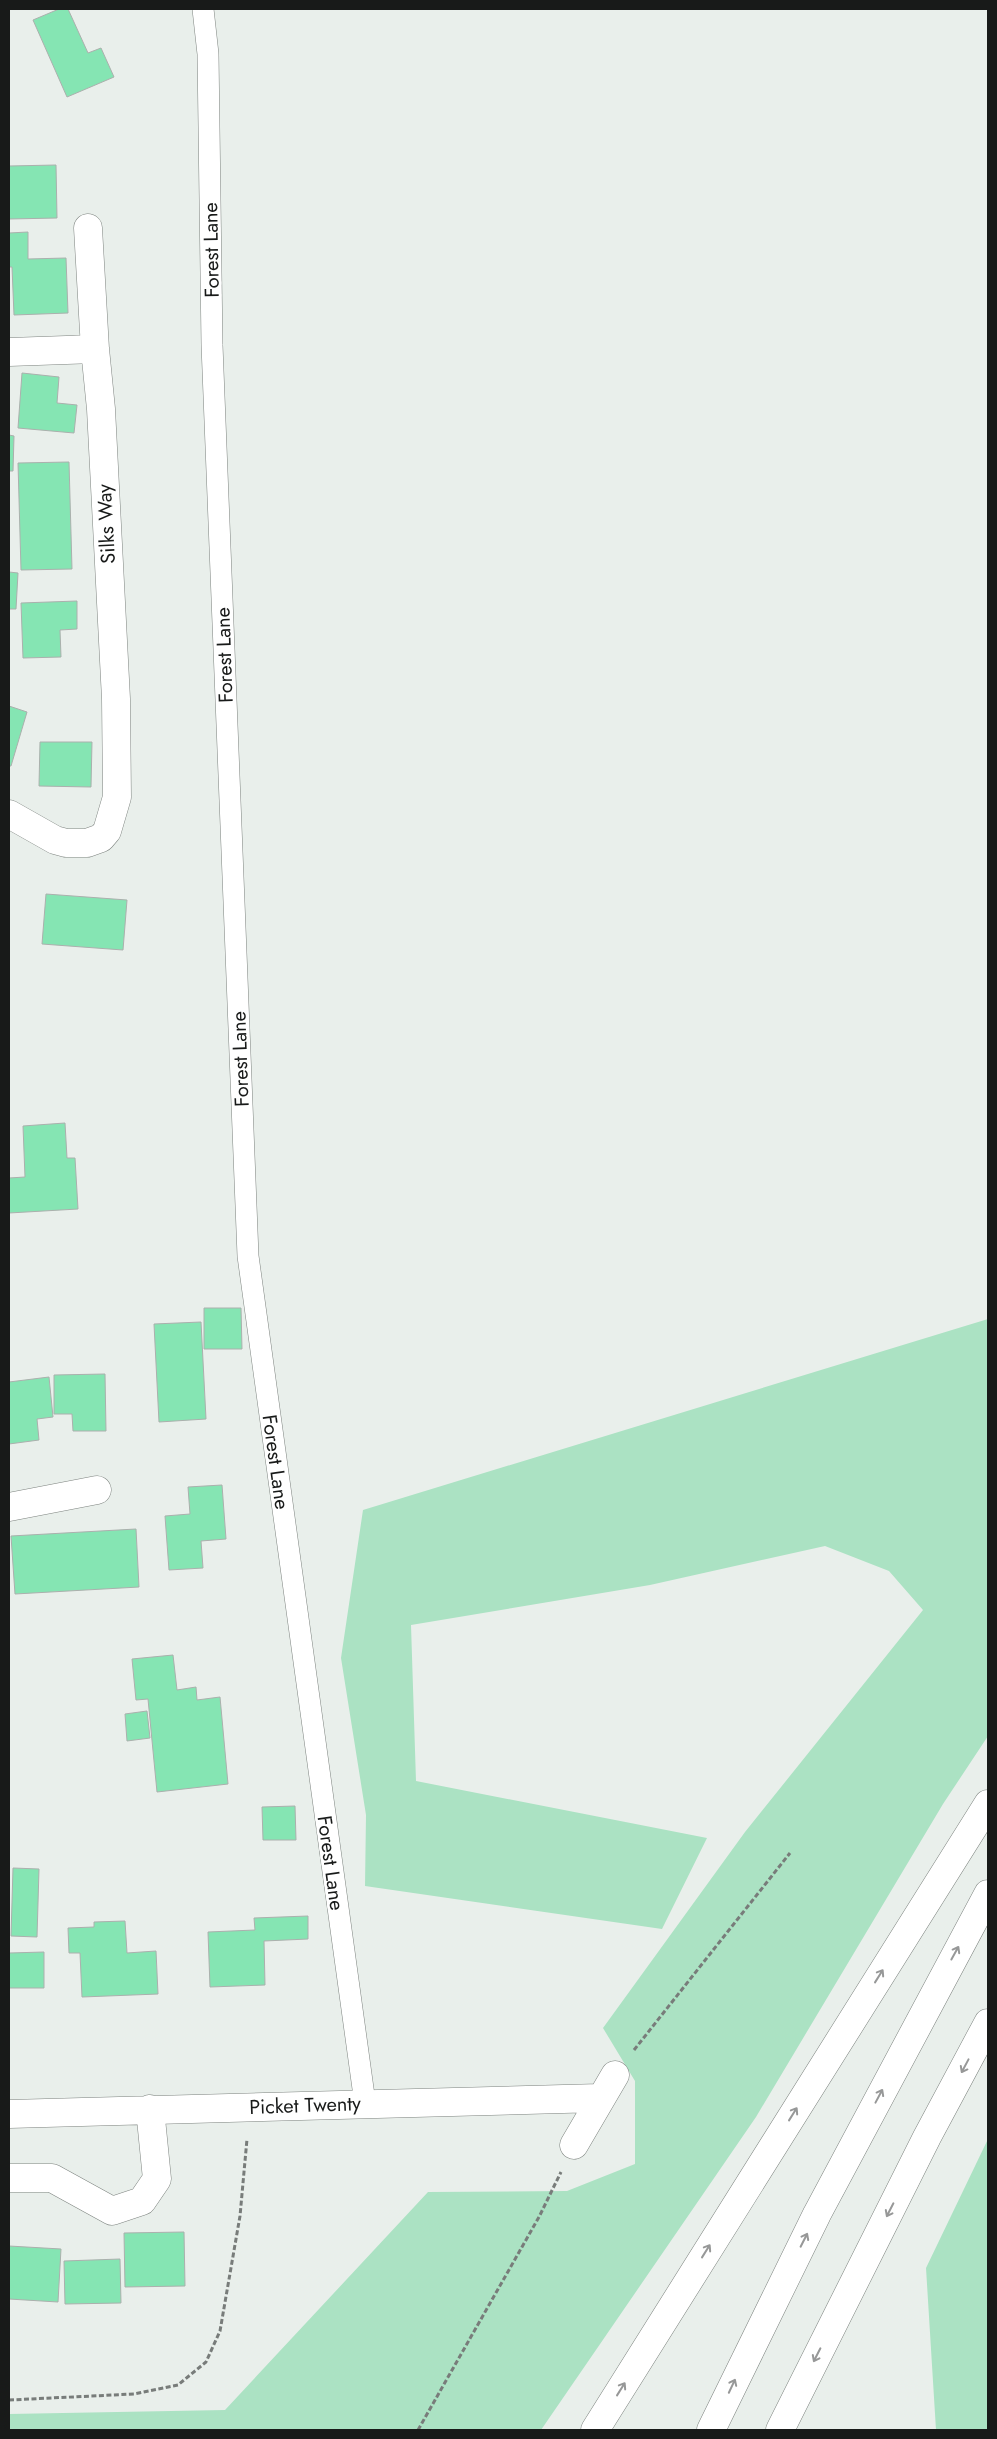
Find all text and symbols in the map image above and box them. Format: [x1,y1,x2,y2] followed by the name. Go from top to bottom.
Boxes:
[196,202,227,298] street label: Forest Lane
[90,483,123,565] street label: Silks Way
[208,607,241,703] street label: Forest Lane
[224,1011,257,1107] street label: Forest Lane
[255,1413,297,1511] street label: Forest Lane
[310,1814,352,1912] street label: Forest Lane
[951,1946,961,1960] one-way arrow
[875,1969,885,1983] one-way arrow
[960,2058,969,2073] one-way arrow
[249,2089,362,2122] street label: Picket Twenty
[874,2089,884,2104] one-way arrow
[788,2107,798,2121] one-way arrow
[885,2202,894,2217] one-way arrow
[800,2233,809,2248] one-way arrow
[701,2244,712,2258] one-way arrow
[812,2348,822,2363] one-way arrow
[728,2379,737,2394] one-way arrow
[616,2383,626,2397] one-way arrow

